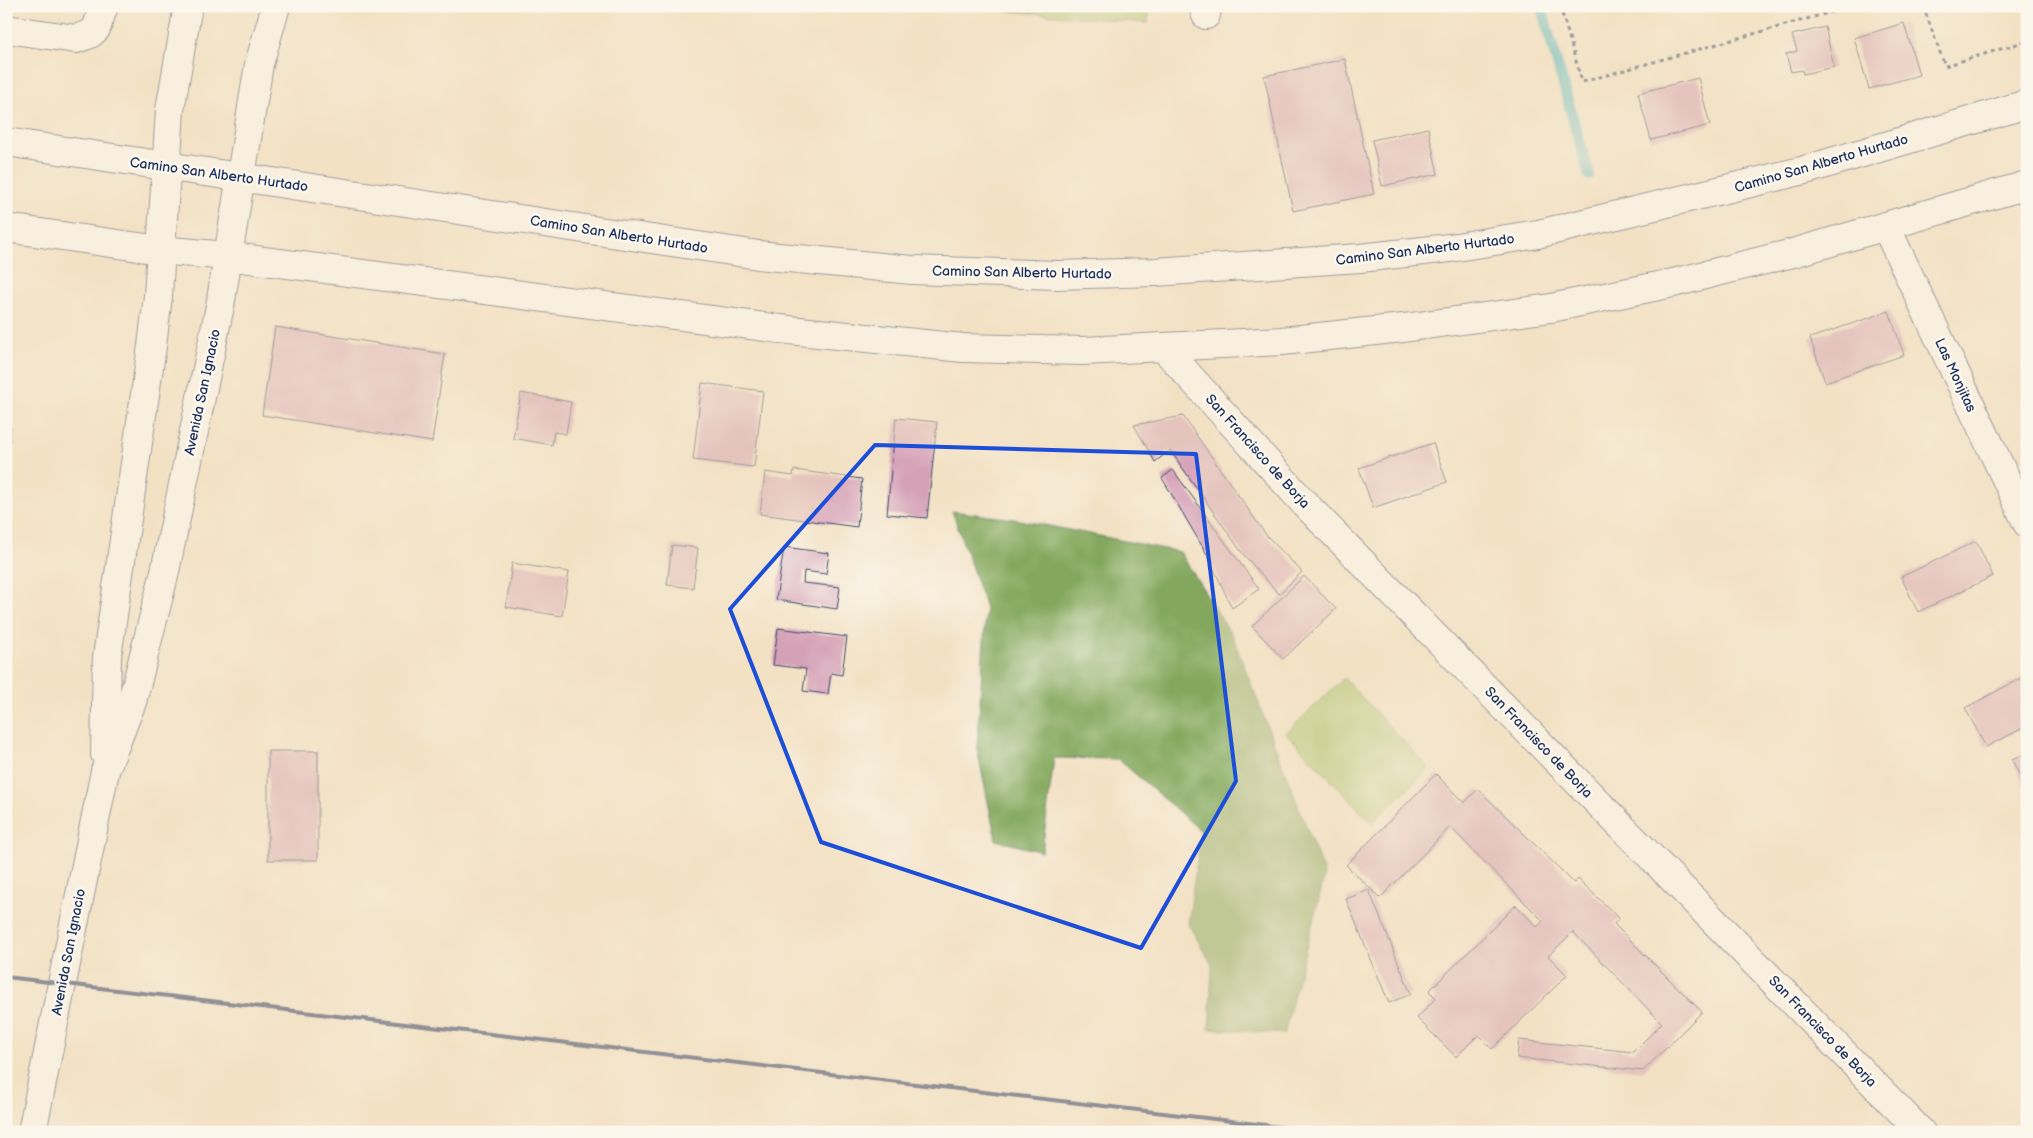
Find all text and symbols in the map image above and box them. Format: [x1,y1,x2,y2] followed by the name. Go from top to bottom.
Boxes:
[1732,131,1910,196] street label: Camino San Alberto Hurtado
[129,154,309,195] street label: Camino San Alberto Hurtado
[529,212,709,257] street label: Camino San Alberto Hurtado
[1335,230,1515,269] street label: Camino San Alberto Hurtado
[932,262,1112,283] street label: Camino San Alberto Hurtado
[181,327,224,457] street label: Avenida San Ignacio
[1931,336,1980,415] street label: Las Monjitas
[1202,391,1313,512] street label: San Francisco de Borja
[1481,683,1596,801] street label: San Francisco de Borja
[48,887,89,1017] street label: Avenida San Ignacio
[1765,972,1880,1090] street label: San Francisco de Borja

